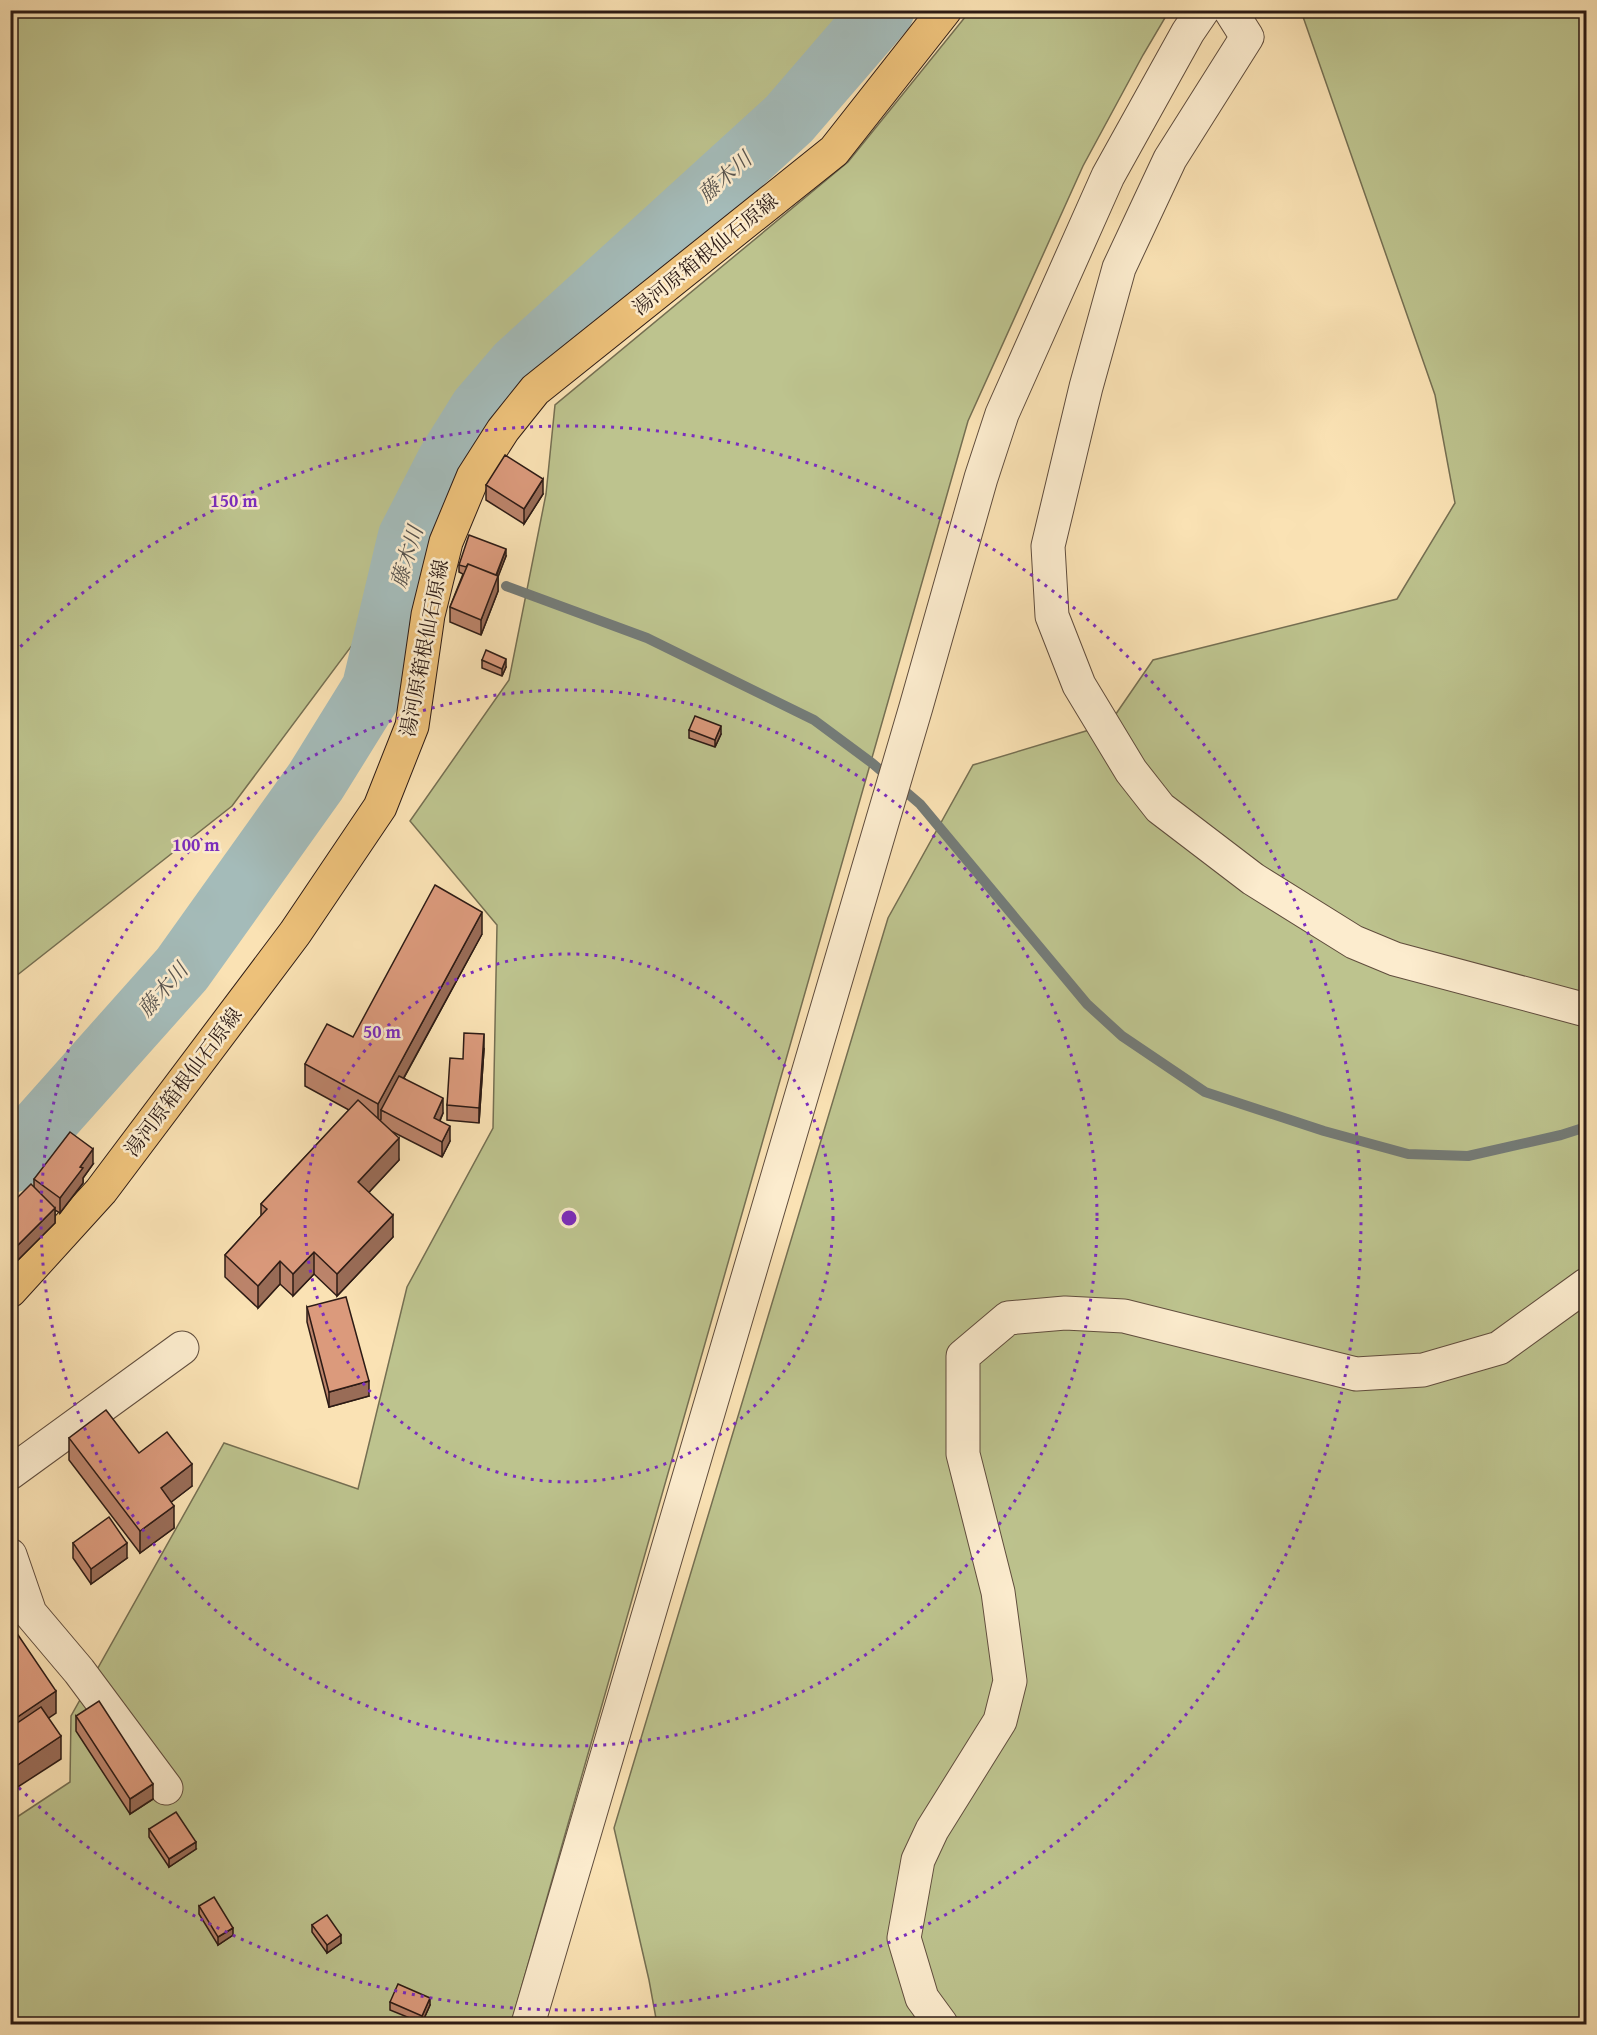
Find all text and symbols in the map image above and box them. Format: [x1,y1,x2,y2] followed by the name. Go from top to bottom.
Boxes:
[691,143,760,209] water label: 藤木川
[626,186,784,322] street label: 湯河原箱根仙石原線
[210,487,258,514] text: 150 m
[382,520,431,592] water label: 藤木川
[392,557,455,739] street label: 湯河原箱根仙石原線
[172,831,220,858] text: 100 m
[130,954,196,1024] water label: 藤木川
[117,1001,248,1162] street label: 湯河原箱根仙石原線
[363,1018,402,1045] text: 50 m
[559,1208,579,1228] centre of rings

